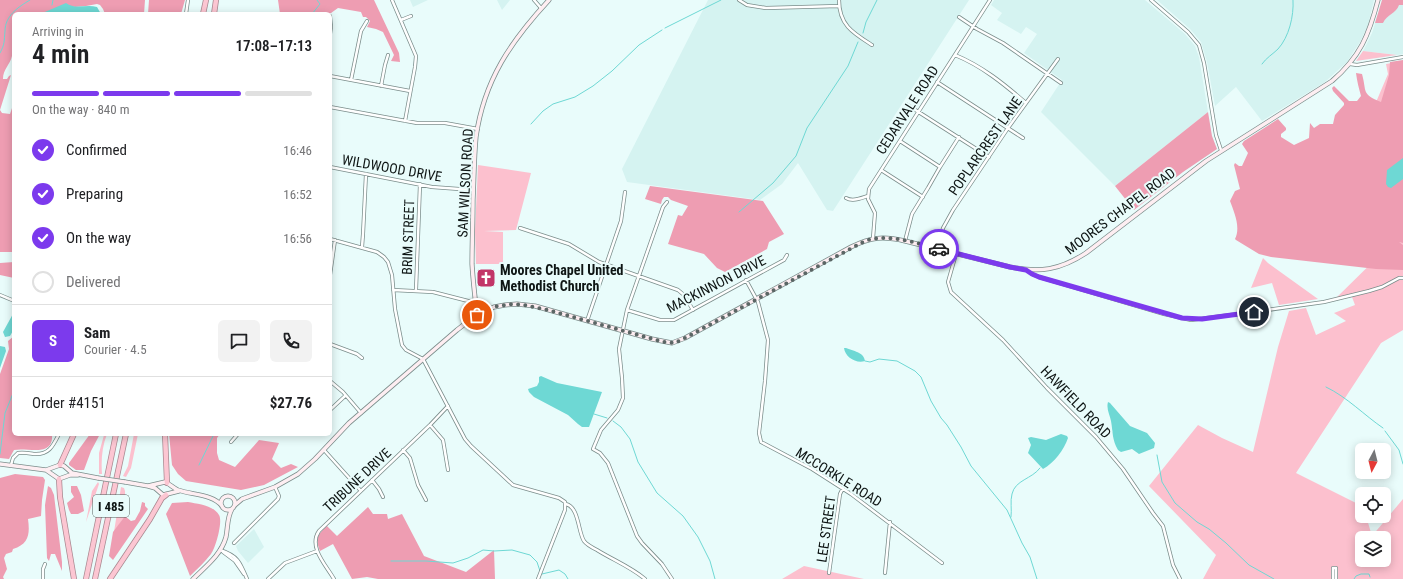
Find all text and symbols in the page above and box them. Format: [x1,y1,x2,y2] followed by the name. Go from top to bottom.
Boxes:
[32,24,84,39] text: Arriving in
[235,37,312,55] text: 17:08–17:13
[32,39,90,69] text: 4 min
[872,63,942,157] street label: CEDARVALE ROAD
[945,94,1025,198] street label: POPLARCREST LANE
[32,102,129,117] text: On the way · 840 m
[454,128,476,238] street label: SAM WILSON ROAD
[32,139,54,161] icon: check
[66,141,127,159] text: Confirmed
[283,143,312,158] text: 16:46
[341,151,443,185] street label: WILDWOOD DRIVE
[1062,164,1178,258] street label: MOORES CHAPEL ROAD
[32,183,54,205] icon: check
[66,185,123,203] text: Preparing
[283,187,312,202] text: 16:52
[399,199,417,275] street label: BRIM STREET
[32,227,54,249] icon: check
[66,229,131,247] text: On the way
[919,229,959,269] courier
[283,231,312,246] text: 16:56
[928,238,950,260] icon: car
[664,252,768,316] street label: MACKINNON DRIVE
[500,262,624,294] place label: Moores Chapel United Methodist Church
[475,267,497,289] church icon: Moores Chapel United Methodist Church
[66,273,121,291] text: Delivered
[1237,295,1271,329] pin
[460,298,494,332] pin
[1243,301,1265,323] icon: home
[466,304,488,326] icon: bag
[218,320,260,362] button: chat
[270,320,312,362] button: phone
[84,324,110,342] text: Sam
[49,332,57,350] text: S
[84,342,147,357] text: Courier · 4.5
[1038,363,1114,441] street label: HAWFIELD ROAD
[32,394,106,412] text: Order #4151
[270,394,312,412] text: $27.76
[1355,443,1391,479] north arrow
[1355,443,1391,567] map controls
[793,444,885,510] street label: MCCORKLE ROAD
[320,445,394,515] street label: TRIBUNE DRIVE
[1355,487,1391,523] button: locate
[93,495,129,517] road number: I 485
[813,495,839,563] street label: LEE STREET
[1355,531,1391,567] button: layers

